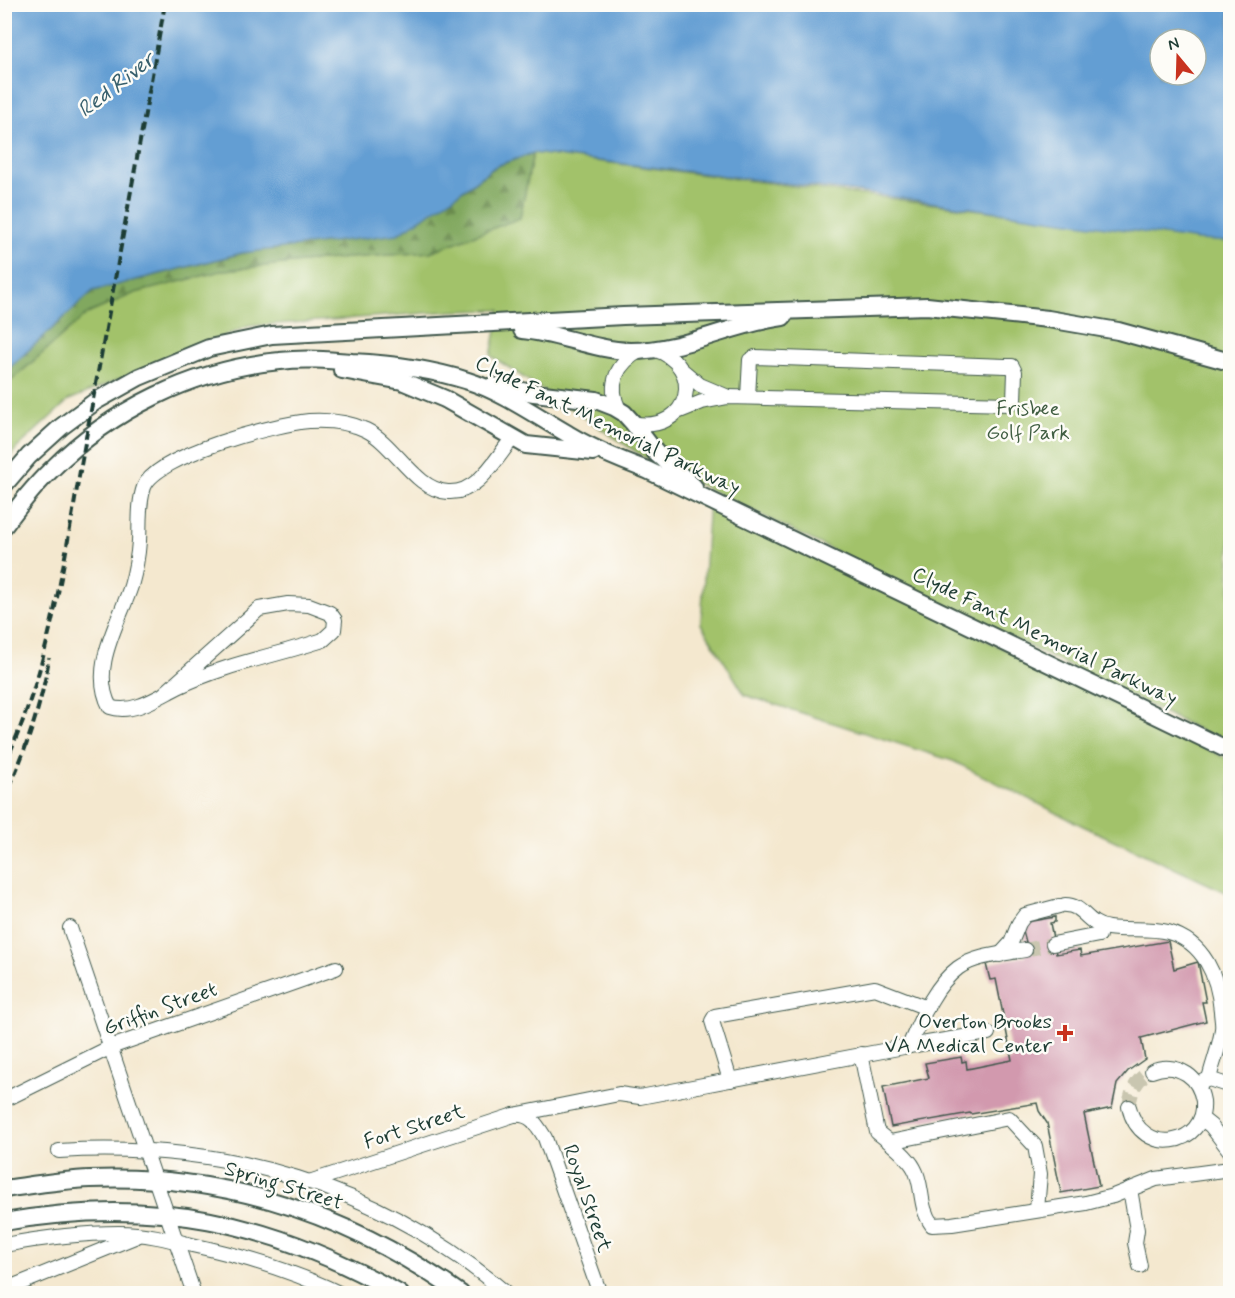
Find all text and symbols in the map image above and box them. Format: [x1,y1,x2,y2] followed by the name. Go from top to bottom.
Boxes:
[1148,27,1208,87] north arrow
[1165,33,1182,56] text: N
[72,45,163,124] water label: Red River
[470,349,745,502] street label: Clyde Fant Memorial Parkway
[986,395,1070,447] park label: Frisbee Golf Park
[907,560,1182,713] street label: Clyde Fant Memorial Parkway
[100,975,221,1042] street label: Griffin Street
[884,1008,1052,1060] place label: Overton Brooks VA Medical Center
[1056,1024,1074,1042] marker: Overton Brooks VA Medical Center
[360,1097,469,1156] street label: Fort Street
[556,1141,619,1257] street label: Royal Street
[220,1155,347,1219] street label: Spring Street

